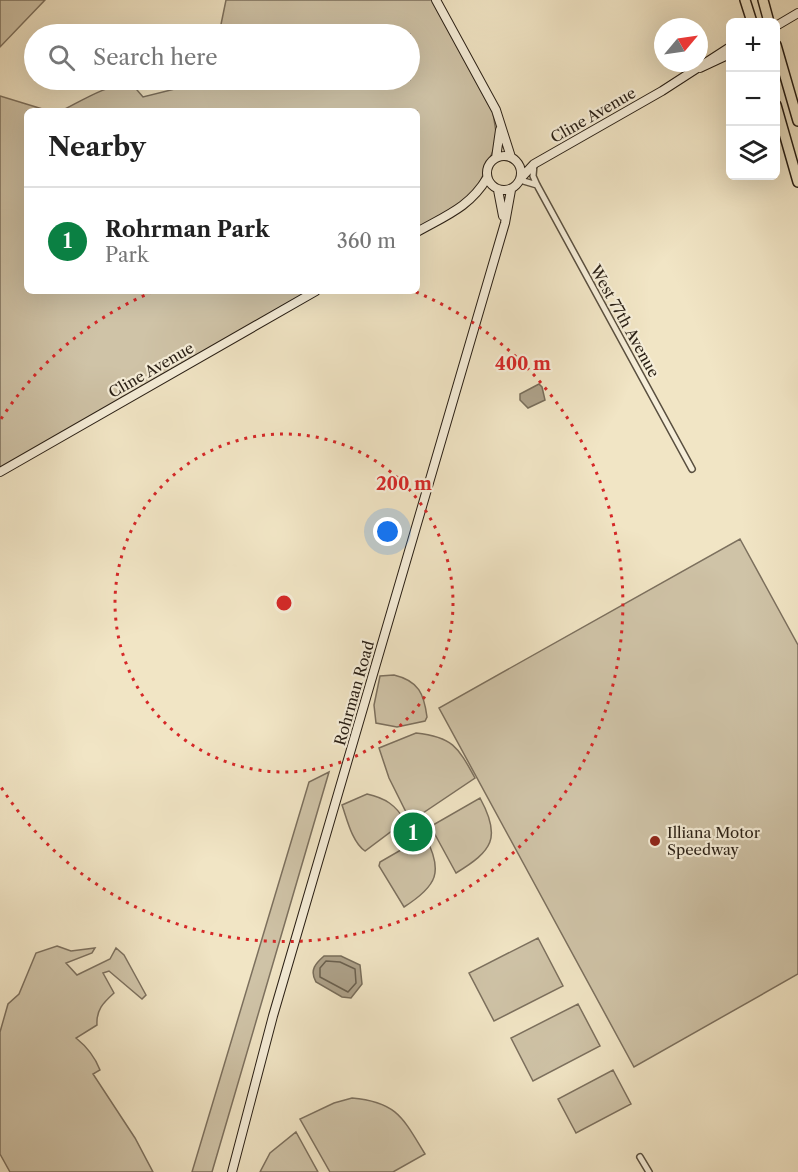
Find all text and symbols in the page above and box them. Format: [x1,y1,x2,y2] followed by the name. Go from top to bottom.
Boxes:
[654,18,708,72] north arrow
[726,18,780,180] map controls
[726,18,780,72] button: +
[24,24,420,90] search box
[45,41,78,74] icon: search
[93,44,218,71] text: Search here
[726,72,780,126] button: −
[547,83,639,147] street label: Cline Avenue
[726,126,780,180] button: layers
[48,131,146,163] text: Nearby
[105,216,269,243] text: Rohrman Park
[63,229,72,253] text: 1
[337,229,396,253] text: 360 m
[105,243,148,267] text: Park
[586,261,664,380] street label: West 77th Avenue
[105,338,197,402] street label: Cline Avenue
[495,353,551,375] text: 400 m
[376,473,432,495] text: 200 m
[373,517,402,546] your location
[274,593,294,613] centre of rings
[330,638,378,748] street label: Rohrman Road
[394,810,432,854] pin: 1
[667,823,761,859] place label: Illiana Motor Speedway
[648,834,662,848] marker: Illiana Motor Speedway

